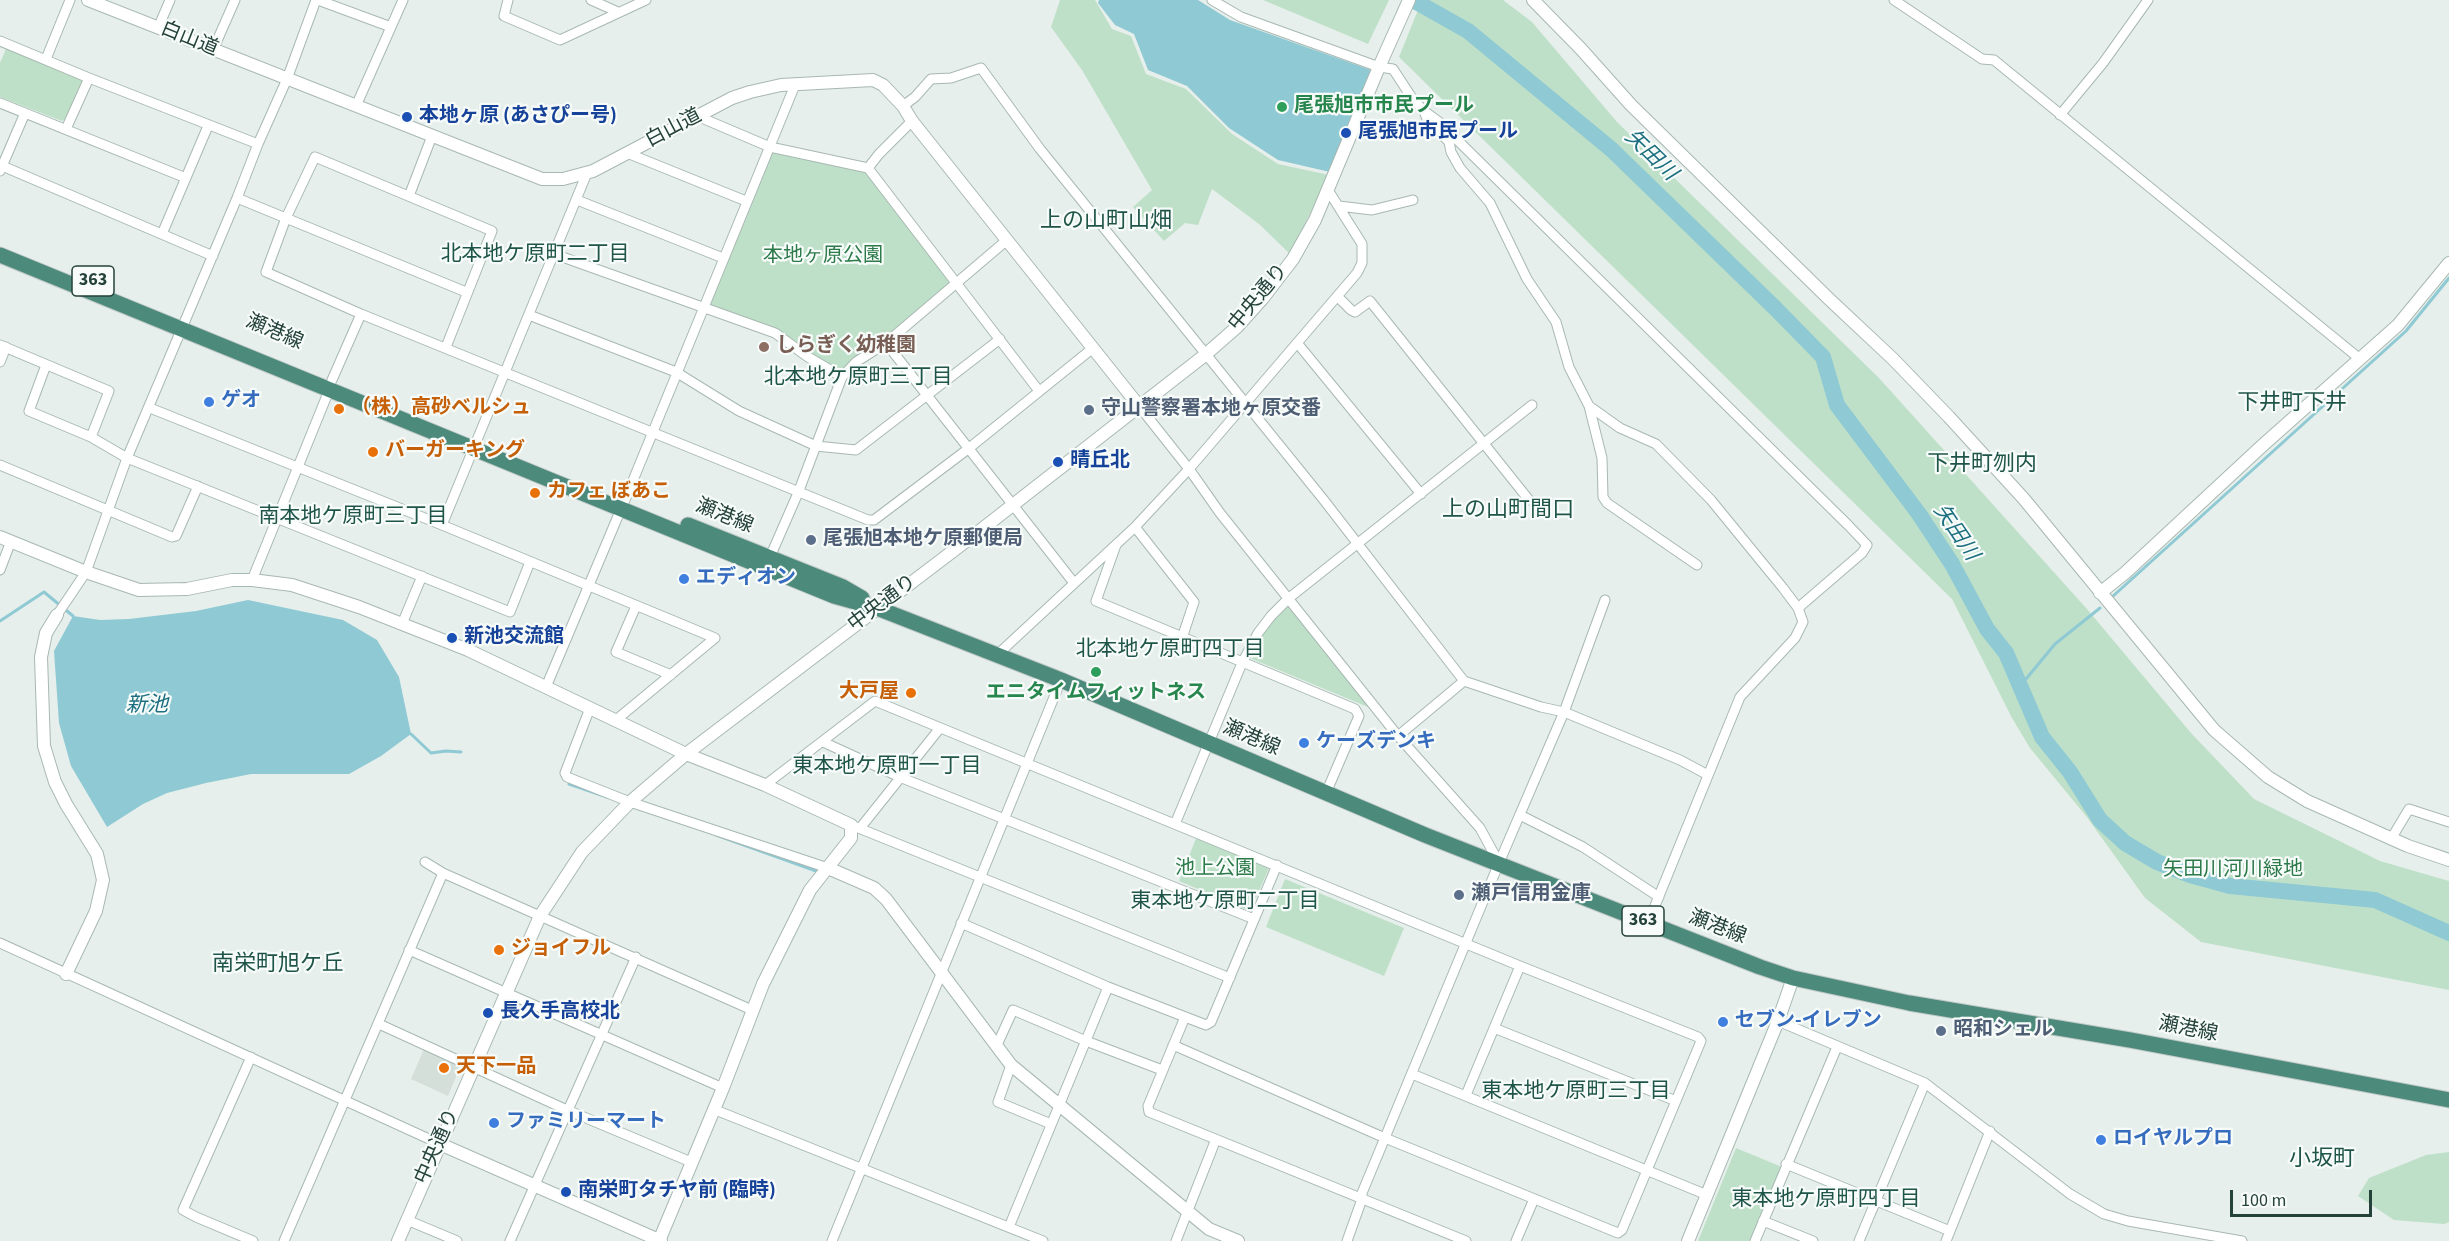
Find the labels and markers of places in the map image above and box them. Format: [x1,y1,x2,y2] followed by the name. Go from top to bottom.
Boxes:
[1294,95,1474,119] place label: 尾張旭市市民プール
[1275,100,1289,114] marker: 尾張旭市市民プール
[419,105,617,129] place label: 本地ヶ原 (あさぴー号)
[400,110,414,124] marker: 本地ヶ原 (あさぴー号)
[1358,121,1518,145] place label: 尾張旭市民プール
[1339,126,1353,140] marker: 尾張旭市民プール
[776,335,916,359] place label: しらぎく幼稚園
[757,340,771,354] marker: しらぎく幼稚園
[221,390,261,414] place label: ゲオ
[202,395,216,409] marker: ゲオ
[351,397,531,421] place label: （株）高砂ベルシュ
[1101,398,1321,422] place label: 守山警察署本地ヶ原交番
[332,402,346,416] marker: （株）高砂ベルシュ
[1082,403,1096,417] marker: 守山警察署本地ヶ原交番
[385,440,525,464] place label: バーガーキング
[366,445,380,459] marker: バーガーキング
[1070,450,1130,474] place label: 晴丘北
[1051,455,1065,469] marker: 晴丘北
[547,481,671,505] place label: カフェ ぼあこ
[528,486,542,500] marker: カフェ ぼあこ
[823,528,1023,552] place label: 尾張旭本地ケ原郵便局
[804,533,818,547] marker: 尾張旭本地ケ原郵便局
[696,567,796,591] place label: エディオン
[677,572,691,586] marker: エディオン
[464,626,564,650] place label: 新池交流館
[445,631,459,645] marker: 新池交流館
[1089,665,1103,679] marker: エニタイムフィットネス
[839,681,899,705] place label: 大戸屋
[986,682,1206,706] place label: エニタイムフィットネス
[904,686,918,700] marker: 大戸屋
[1316,731,1436,755] place label: ケーズデンキ
[1297,736,1311,750] marker: ケーズデンキ
[1471,883,1591,907] place label: 瀬戸信用金庫
[1452,888,1466,902] marker: 瀬戸信用金庫
[511,938,611,962] place label: ジョイフル
[492,943,506,957] marker: ジョイフル
[500,1001,620,1025] place label: 長久手高校北
[481,1006,495,1020] marker: 長久手高校北
[1735,1010,1882,1034] place label: セブン-イレブン
[1716,1015,1730,1029] marker: セブン-イレブン
[1953,1019,2053,1043] place label: 昭和シェル
[1934,1024,1948,1038] marker: 昭和シェル
[456,1056,536,1080] place label: 天下一品
[437,1061,451,1075] marker: 天下一品
[506,1111,666,1135] place label: ファミリーマート
[487,1116,501,1130] marker: ファミリーマート
[2113,1128,2233,1152] place label: ロイヤルプロ
[2094,1133,2108,1147] marker: ロイヤルプロ
[578,1180,776,1204] place label: 南栄町タチヤ前 (臨時)
[559,1185,573,1199] marker: 南栄町タチヤ前 (臨時)

